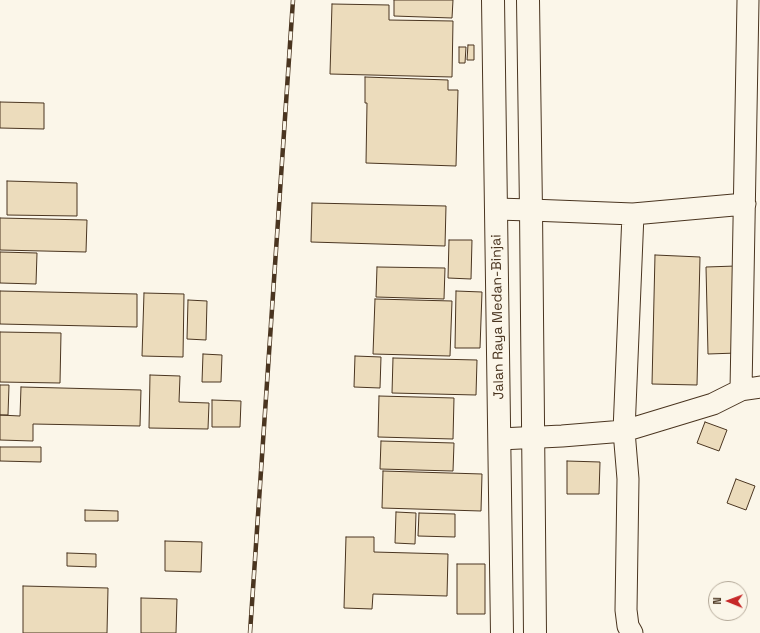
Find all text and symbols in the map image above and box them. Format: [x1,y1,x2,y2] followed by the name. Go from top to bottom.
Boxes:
[488,234,508,400] street label: Jalan Raya Medan-Binjai
[708,581,748,621] north arrow
[710,597,724,605] text: N

